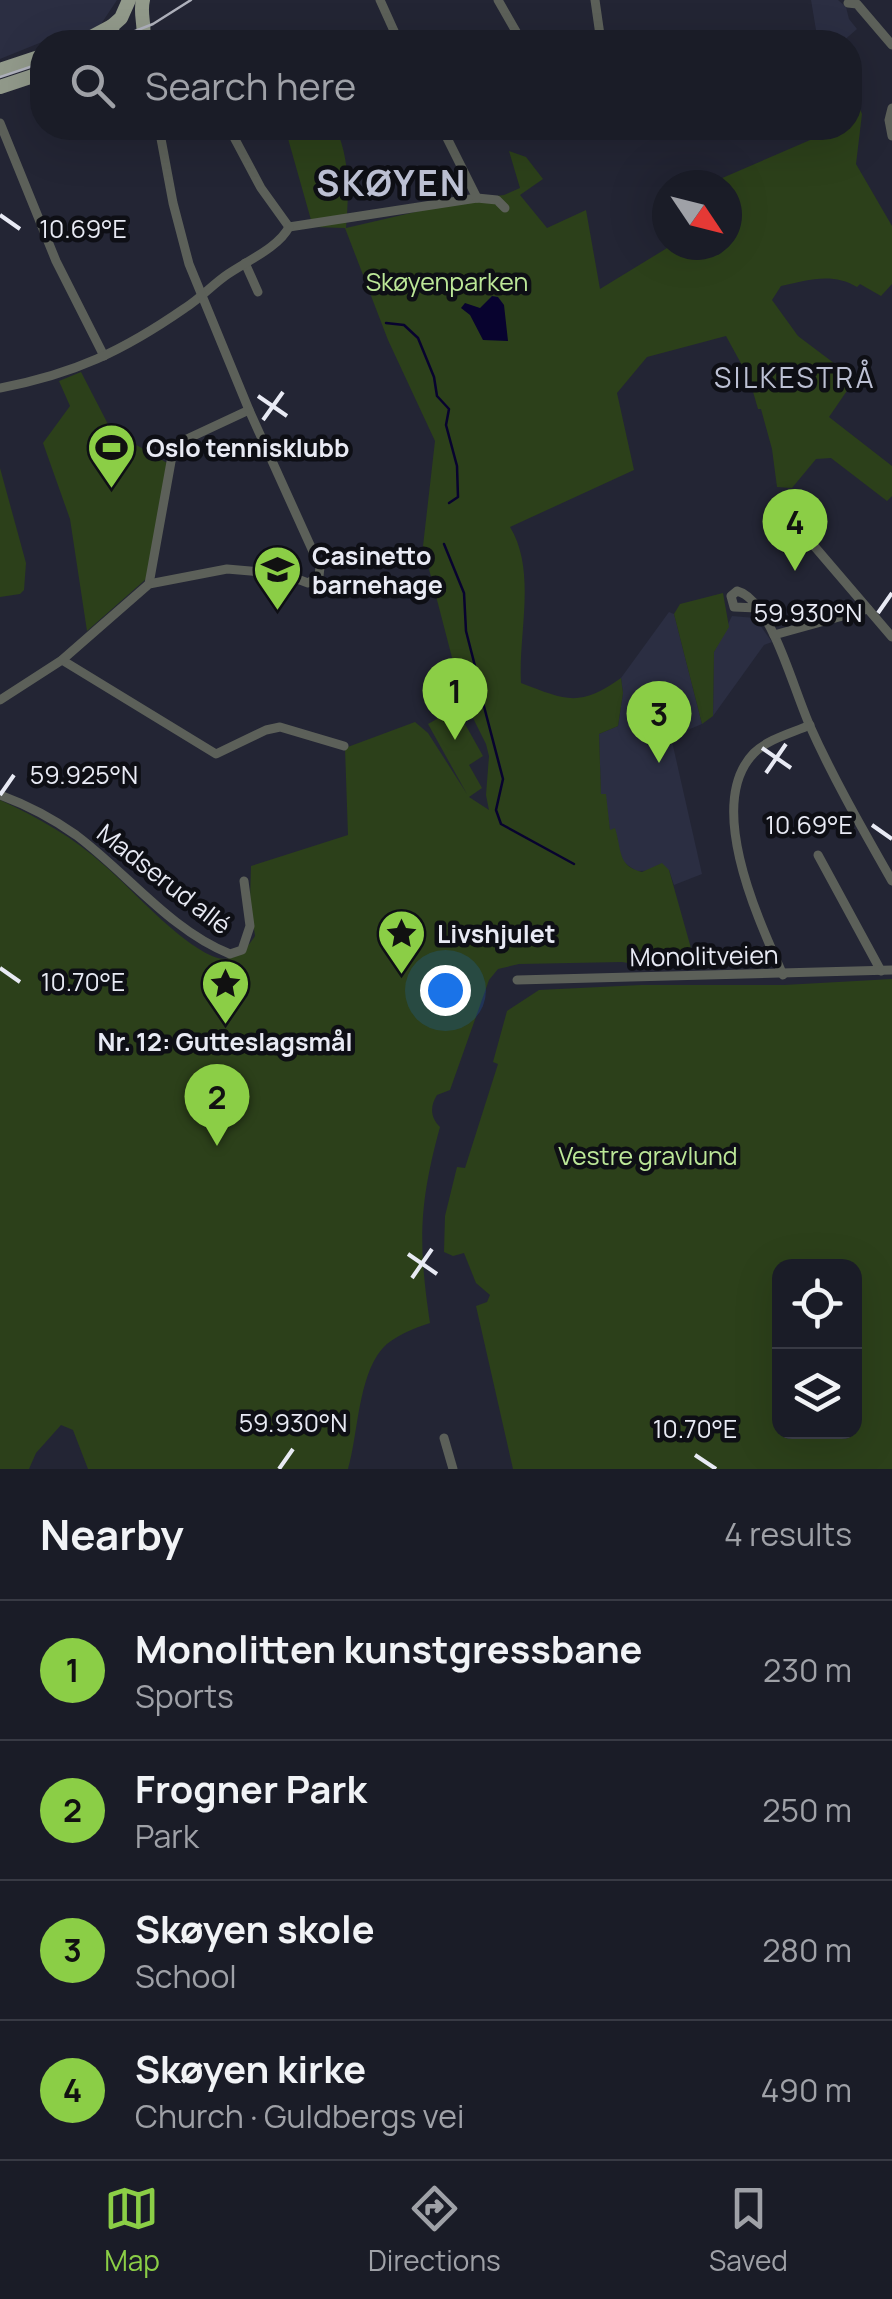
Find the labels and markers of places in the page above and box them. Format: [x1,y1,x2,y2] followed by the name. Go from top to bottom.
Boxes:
[85,422,137,490] sports icon: Oslo tennisklubb
[146,430,349,465] place label: Oslo tennisklubb
[762,488,828,571] pin: 4
[312,538,443,602] place label: Casinetto barnehage
[251,544,303,612] school or university icon: Casinetto barnehage
[422,658,488,740] pin: 1
[626,680,692,763] pin: 3
[376,908,428,976] place icon: Livshjulet
[437,916,556,951] place label: Livshjulet
[199,958,251,1026] place icon: Nr. 12: Gutteslagsmål
[98,1024,352,1059] place label: Nr. 12: Gutteslagsmål
[184,1064,250,1146] pin: 2

